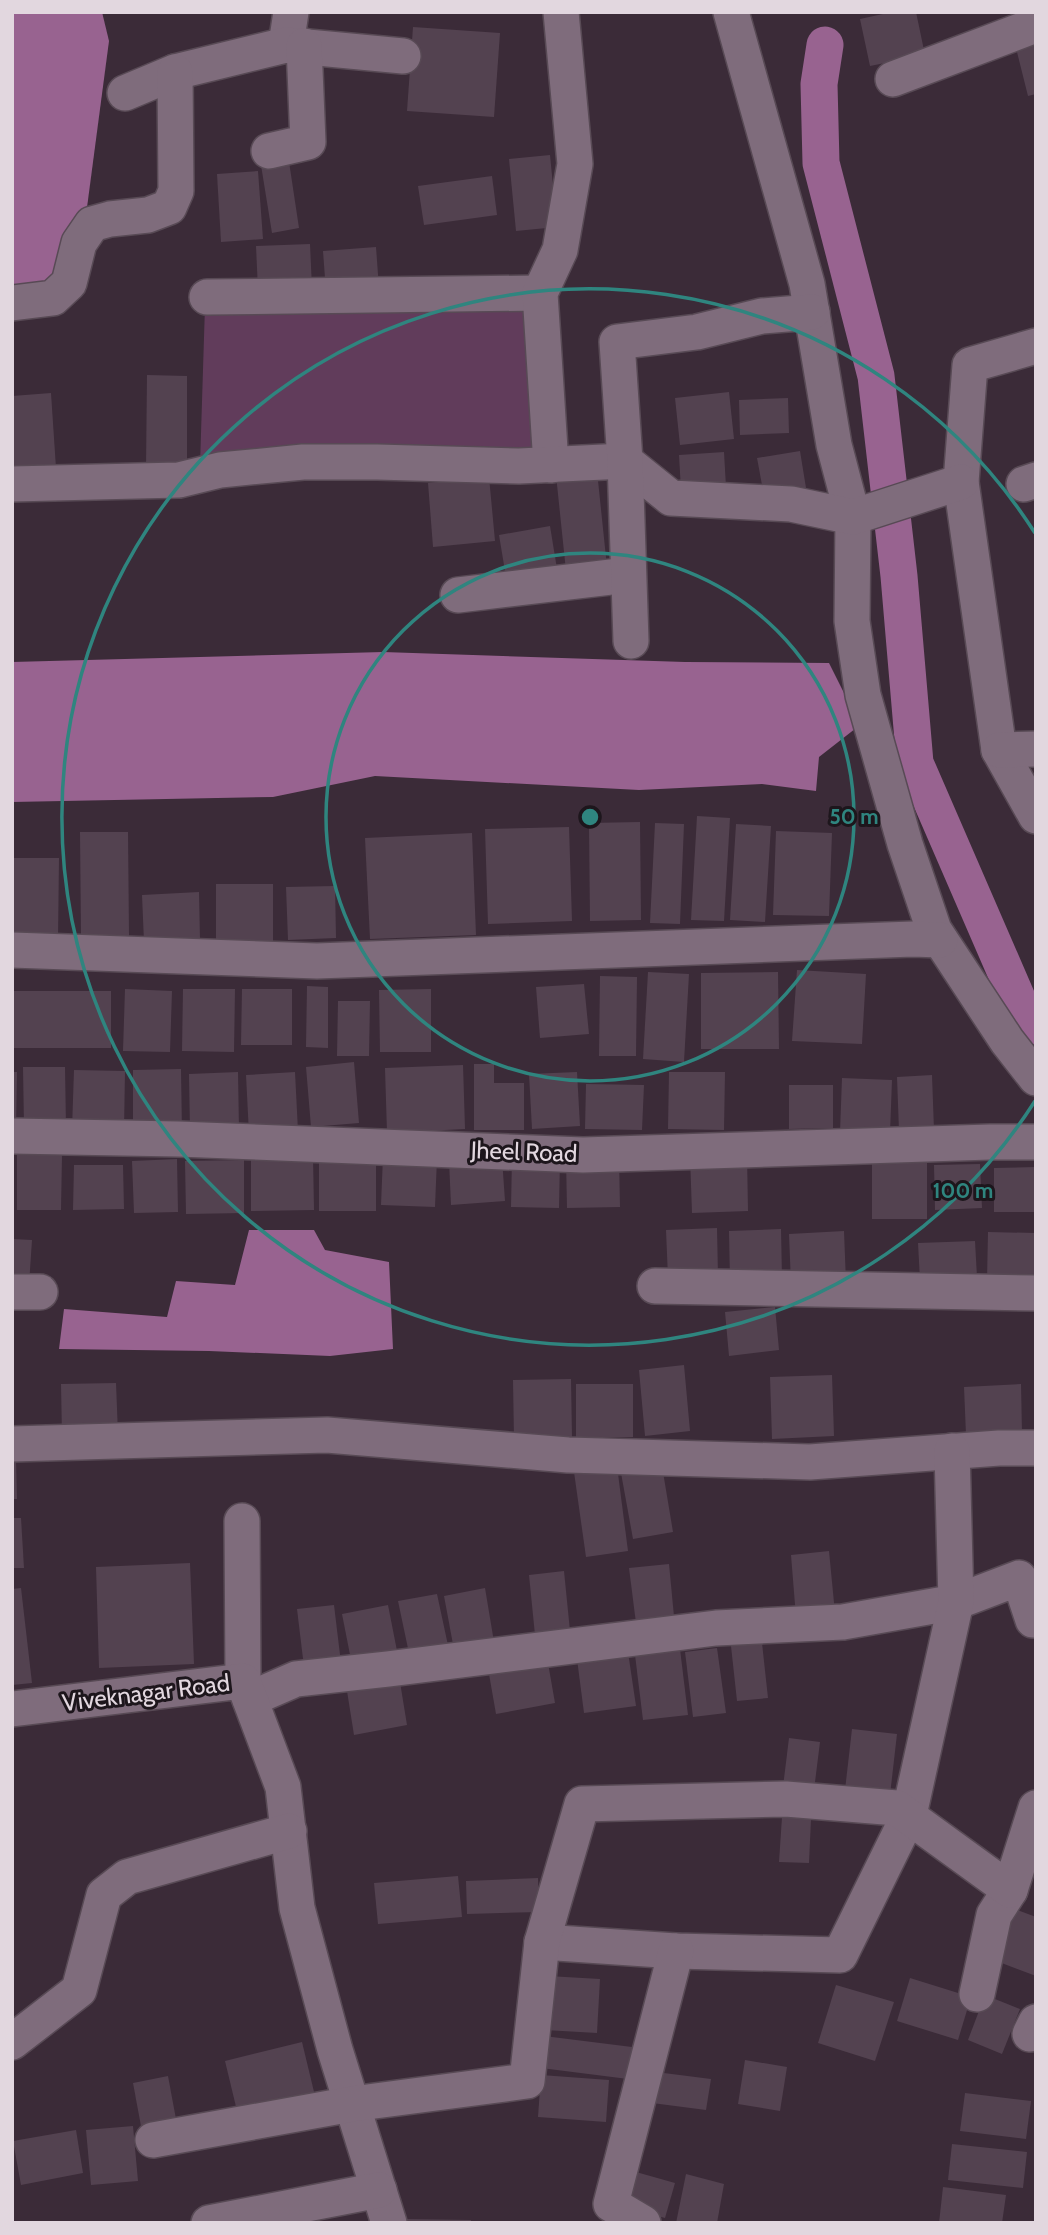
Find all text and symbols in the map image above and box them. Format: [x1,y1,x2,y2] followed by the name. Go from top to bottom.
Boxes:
[829,804,879,829] text: 50 m
[578,805,602,829] centre of rings
[469,1135,578,1168] street label: Jheel Road
[933,1178,993,1203] text: 100 m
[60,1668,232,1717] street label: Viveknagar Road

